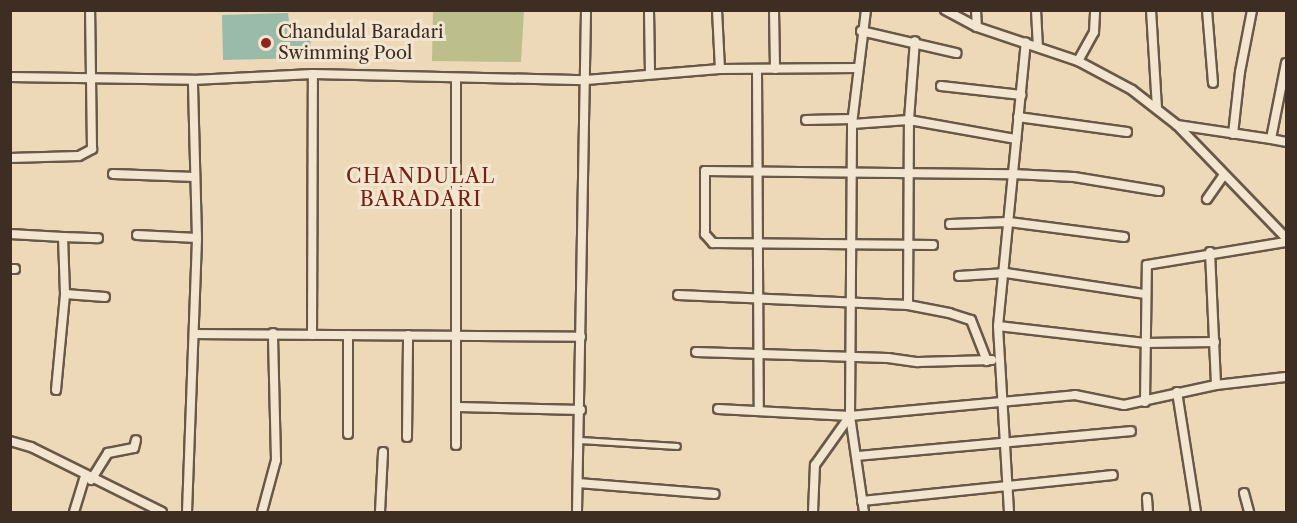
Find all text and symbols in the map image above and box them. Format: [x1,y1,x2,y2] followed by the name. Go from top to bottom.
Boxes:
[278,22,444,64] place label: Chandulal Baradari Swimming Pool
[259,36,273,50] marker: Chandulal Baradari Swimming Pool
[346,164,496,211] district label: CHANDULAL BARADARI

